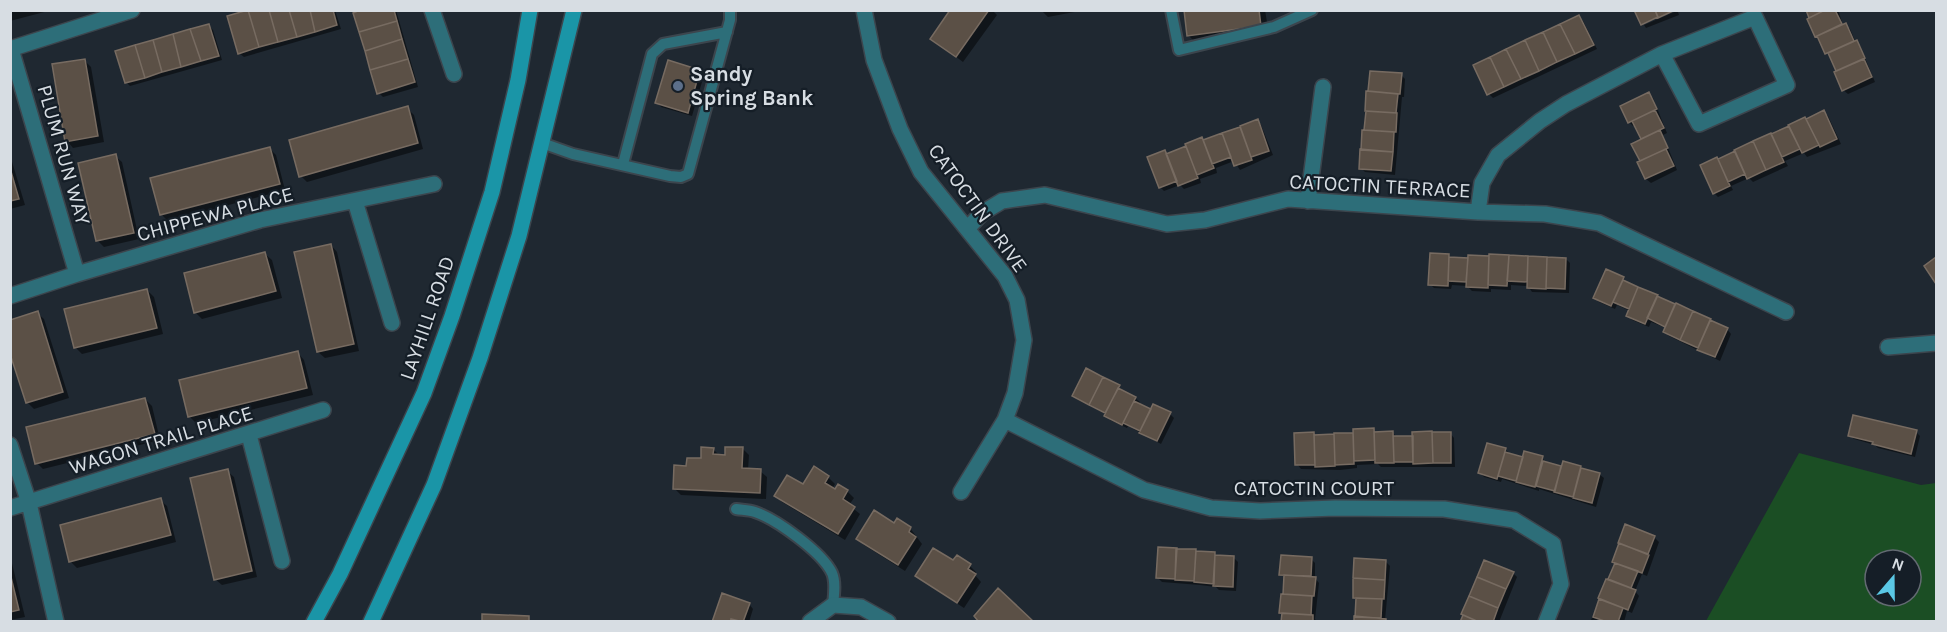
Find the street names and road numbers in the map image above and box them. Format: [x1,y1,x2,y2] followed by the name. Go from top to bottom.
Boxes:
[32,82,96,228] street label: PLUM RUN WAY
[923,139,1033,277] street label: CATOCTIN DRIVE
[1289,169,1471,203] street label: CATOCTIN TERRACE
[134,182,296,246] street label: CHIPPEWA PLACE
[395,253,459,383] street label: LAYHILL ROAD
[66,401,256,479] street label: WAGON TRAIL PLACE
[1234,476,1395,500] street label: CATOCTIN COURT

